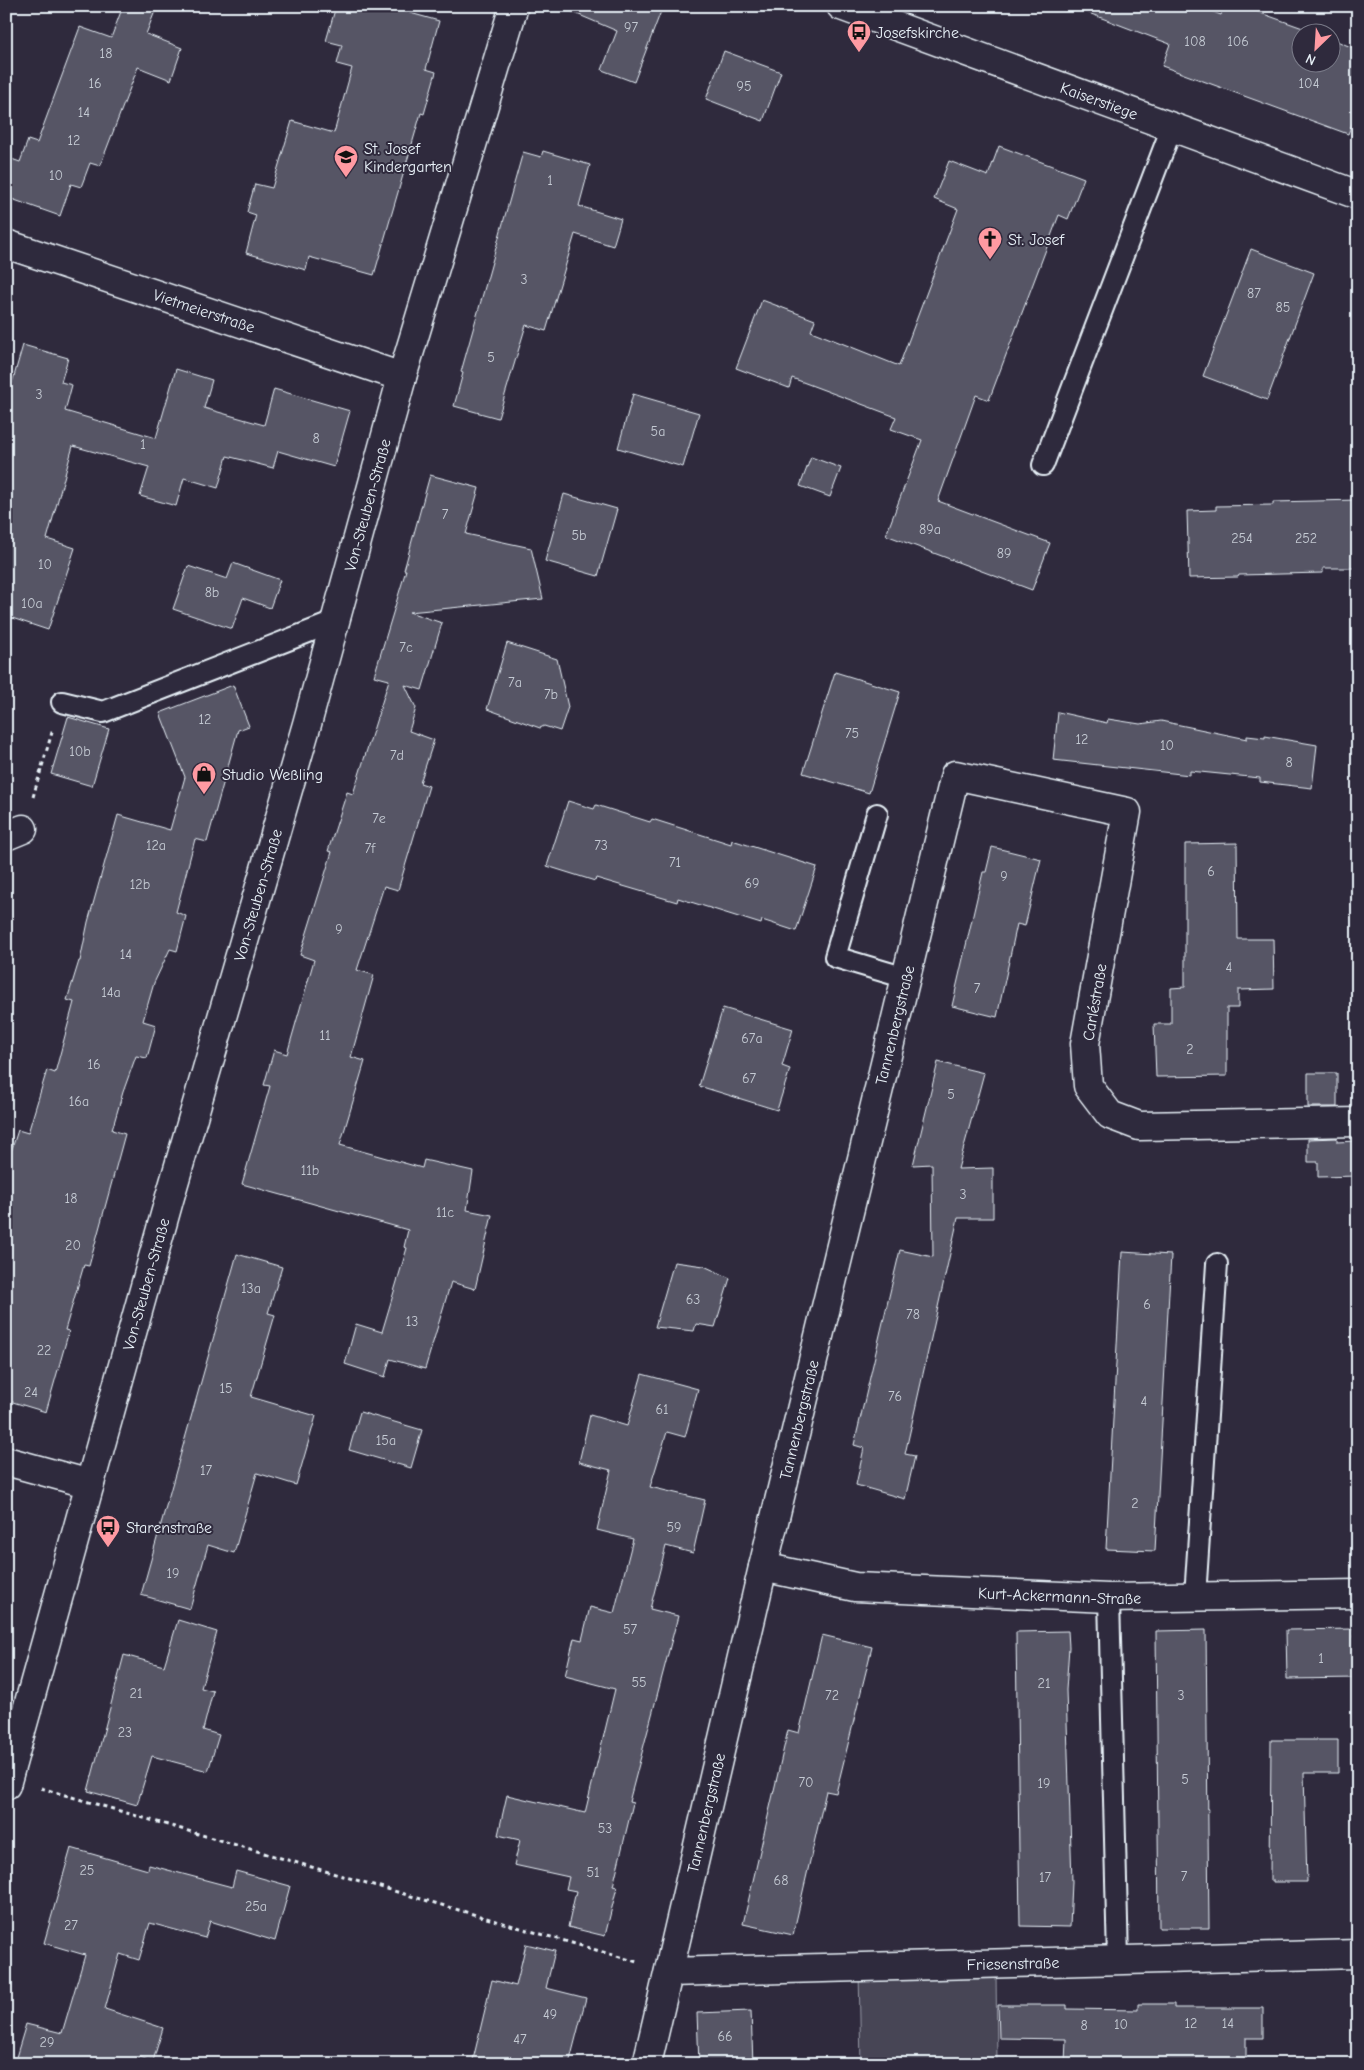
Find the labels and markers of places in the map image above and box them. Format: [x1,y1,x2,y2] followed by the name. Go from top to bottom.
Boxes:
[846,19,872,53] bus stop icon: Josefskirche
[876,24,959,42] place label: Josefskirche
[364,140,452,176] place label: St. Josef Kindergarten
[333,144,359,178] school or university icon: St. Josef Kindergarten
[977,226,1003,260] church icon: St. Josef
[1008,231,1065,249] place label: St. Josef
[191,761,217,795] shop icon: Studio Weßling
[222,766,323,784] place label: Studio Weßling
[95,1514,121,1548] bus stop icon: Starenstraße
[126,1519,212,1537] place label: Starenstraße

